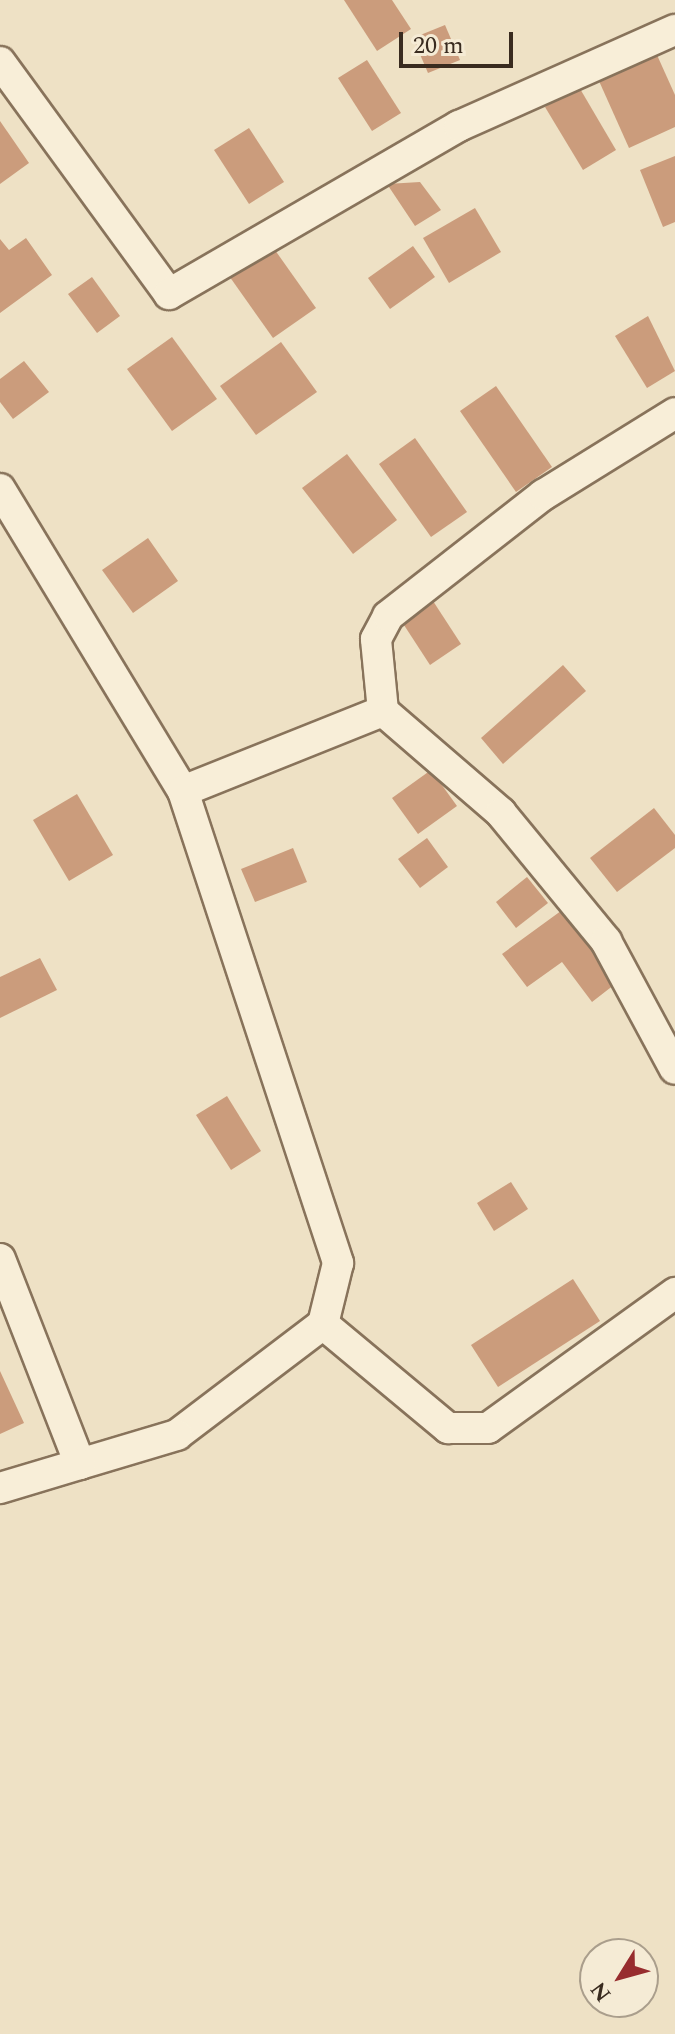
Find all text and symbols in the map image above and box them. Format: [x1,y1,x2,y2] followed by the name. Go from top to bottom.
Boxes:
[403,16,517,66] scale bar
[413,28,464,64] text: 20 m
[579,1938,659,2018] north arrow
[582,1974,620,2009] text: N

